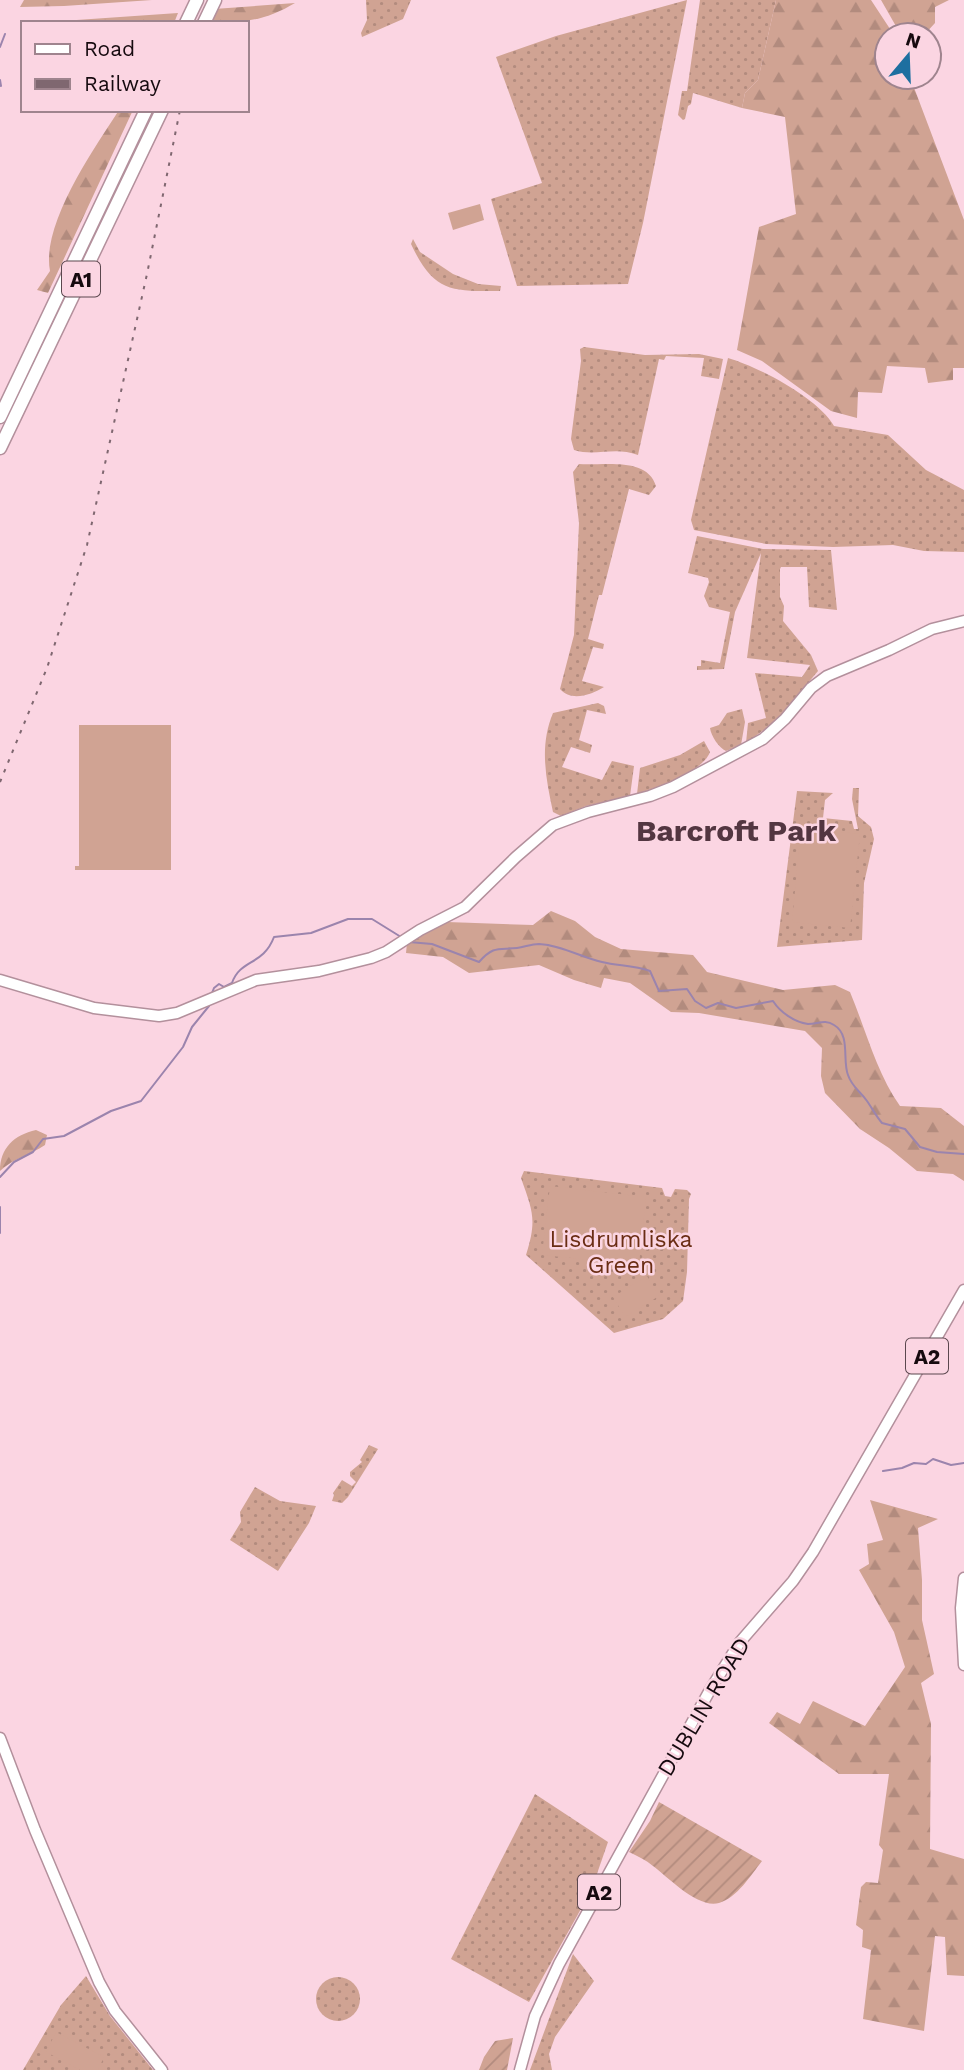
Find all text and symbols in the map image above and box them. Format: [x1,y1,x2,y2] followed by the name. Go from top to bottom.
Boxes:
[21,21,248,112] legend
[873,21,943,91] north arrow
[903,27,924,54] text: N
[84,36,135,61] text: Road
[84,71,161,96] text: Railway
[62,262,100,296] road number: A1
[636,813,836,848] district label: Barcroft Park
[549,1226,693,1279] park label: Lisdrumliska Green
[906,1338,948,1374] road number: A2
[652,1633,756,1781] street label: DUBLIN ROAD
[578,1874,620,1910] road number: A2

